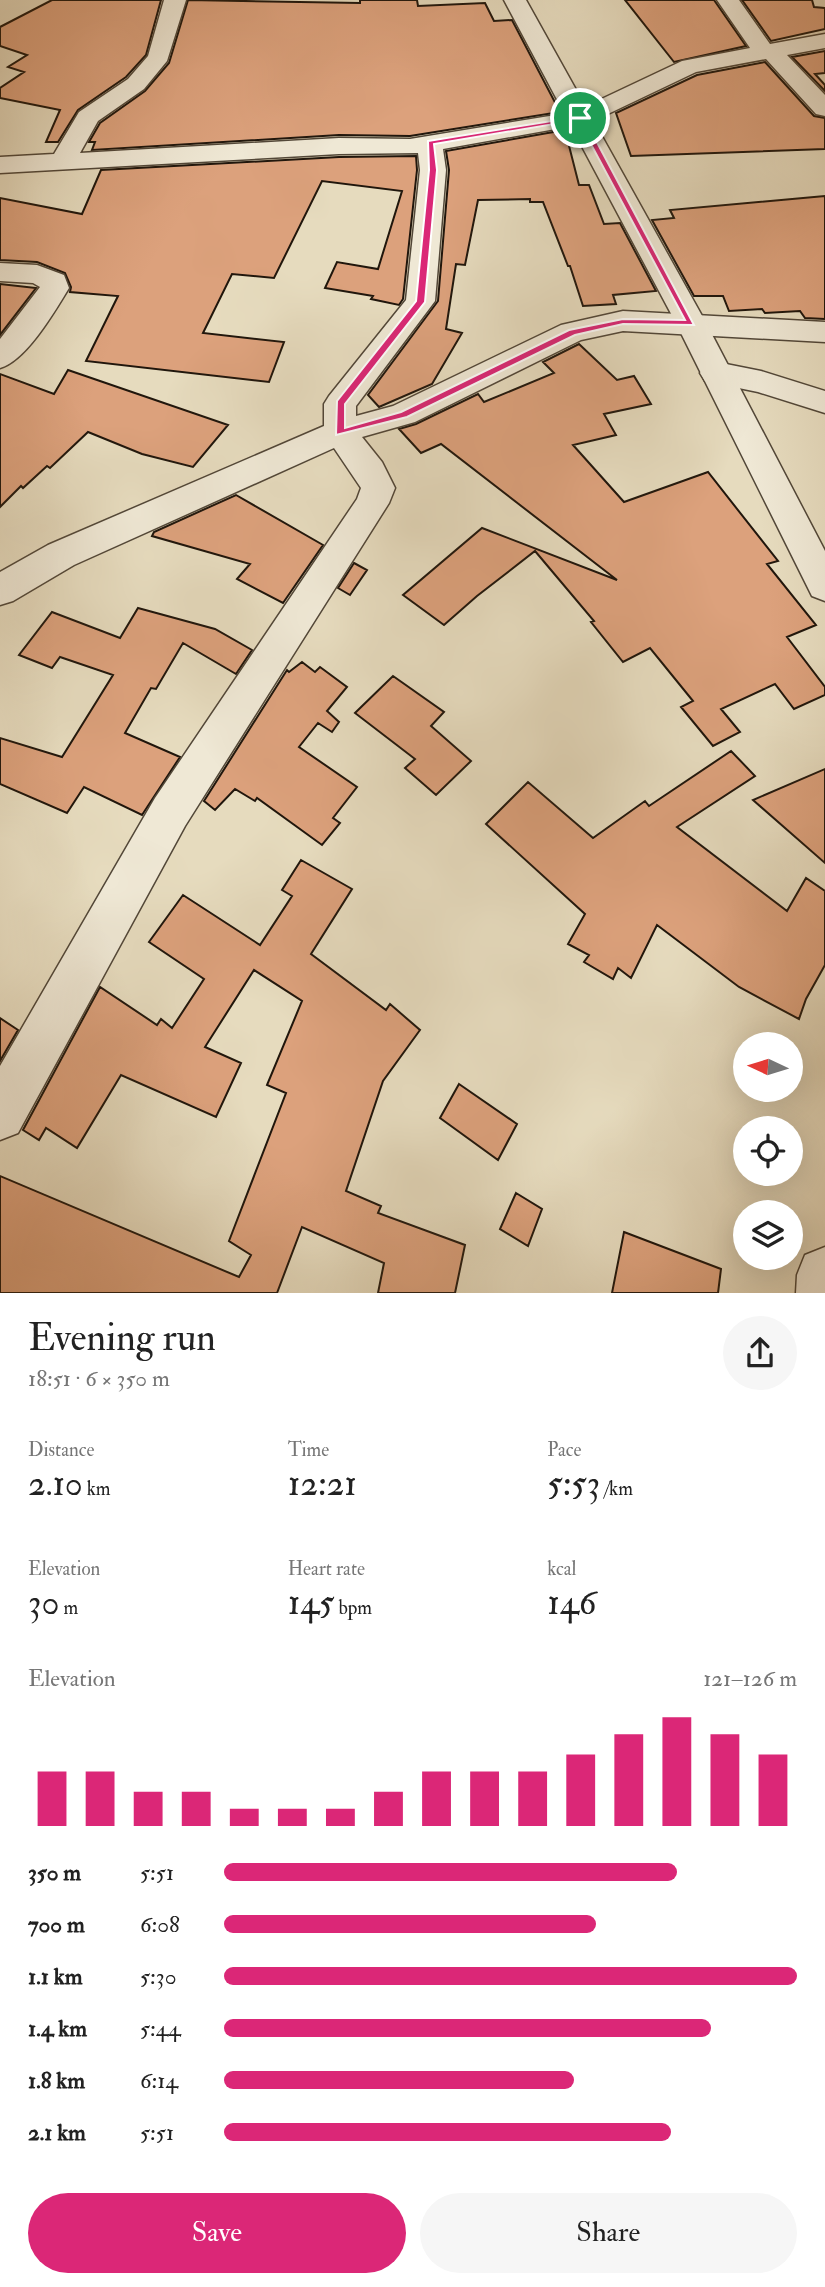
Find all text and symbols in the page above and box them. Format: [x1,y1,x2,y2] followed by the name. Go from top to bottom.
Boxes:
[550,88,610,148] pin
[561,99,599,137] icon: arrive
[733,1032,803,1102] north arrow
[733,1032,803,1270] map controls
[733,1116,803,1186] button: locate
[733,1200,803,1270] button: layers
[28,1314,216,1362] text: Evening run
[723,1316,797,1390] button: share
[28,1364,170,1393] text: 18:51 · 6 × 350 m
[28,1438,94,1462] text: Distance
[288,1438,329,1462] text: Time
[547,1438,581,1462] text: Pace
[28,1462,83,1506] text: 2.10
[288,1462,357,1506] text: 12:21
[547,1462,600,1506] text: 5:53
[83,1477,111,1501] text: km
[600,1477,633,1501] text: /km
[28,1557,100,1581] text: Elevation
[288,1557,365,1581] text: Heart rate
[547,1557,576,1581] text: kcal
[28,1581,59,1625] text: 30
[288,1581,334,1625] text: 145
[547,1581,596,1625] text: 146
[59,1596,78,1620] text: m
[334,1596,372,1620] text: bpm
[28,1664,116,1693] text: Elevation
[703,1664,797,1693] text: 121–126 m
[28,1858,81,1887] text: 350 m
[140,1858,174,1887] text: 5:51
[28,1910,85,1939] text: 700 m
[140,1910,180,1939] text: 6:08
[28,1962,83,1991] text: 1.1 km
[140,1962,176,1991] text: 5:30
[28,2014,87,2043] text: 1.4 km
[140,2014,181,2043] text: 5:44
[28,2066,85,2095] text: 1.8 km
[140,2066,178,2095] text: 6:14
[28,2118,86,2147] text: 2.1 km
[140,2118,174,2147] text: 5:51
[28,2193,406,2273] button: Save
[420,2193,797,2273] button: Share

